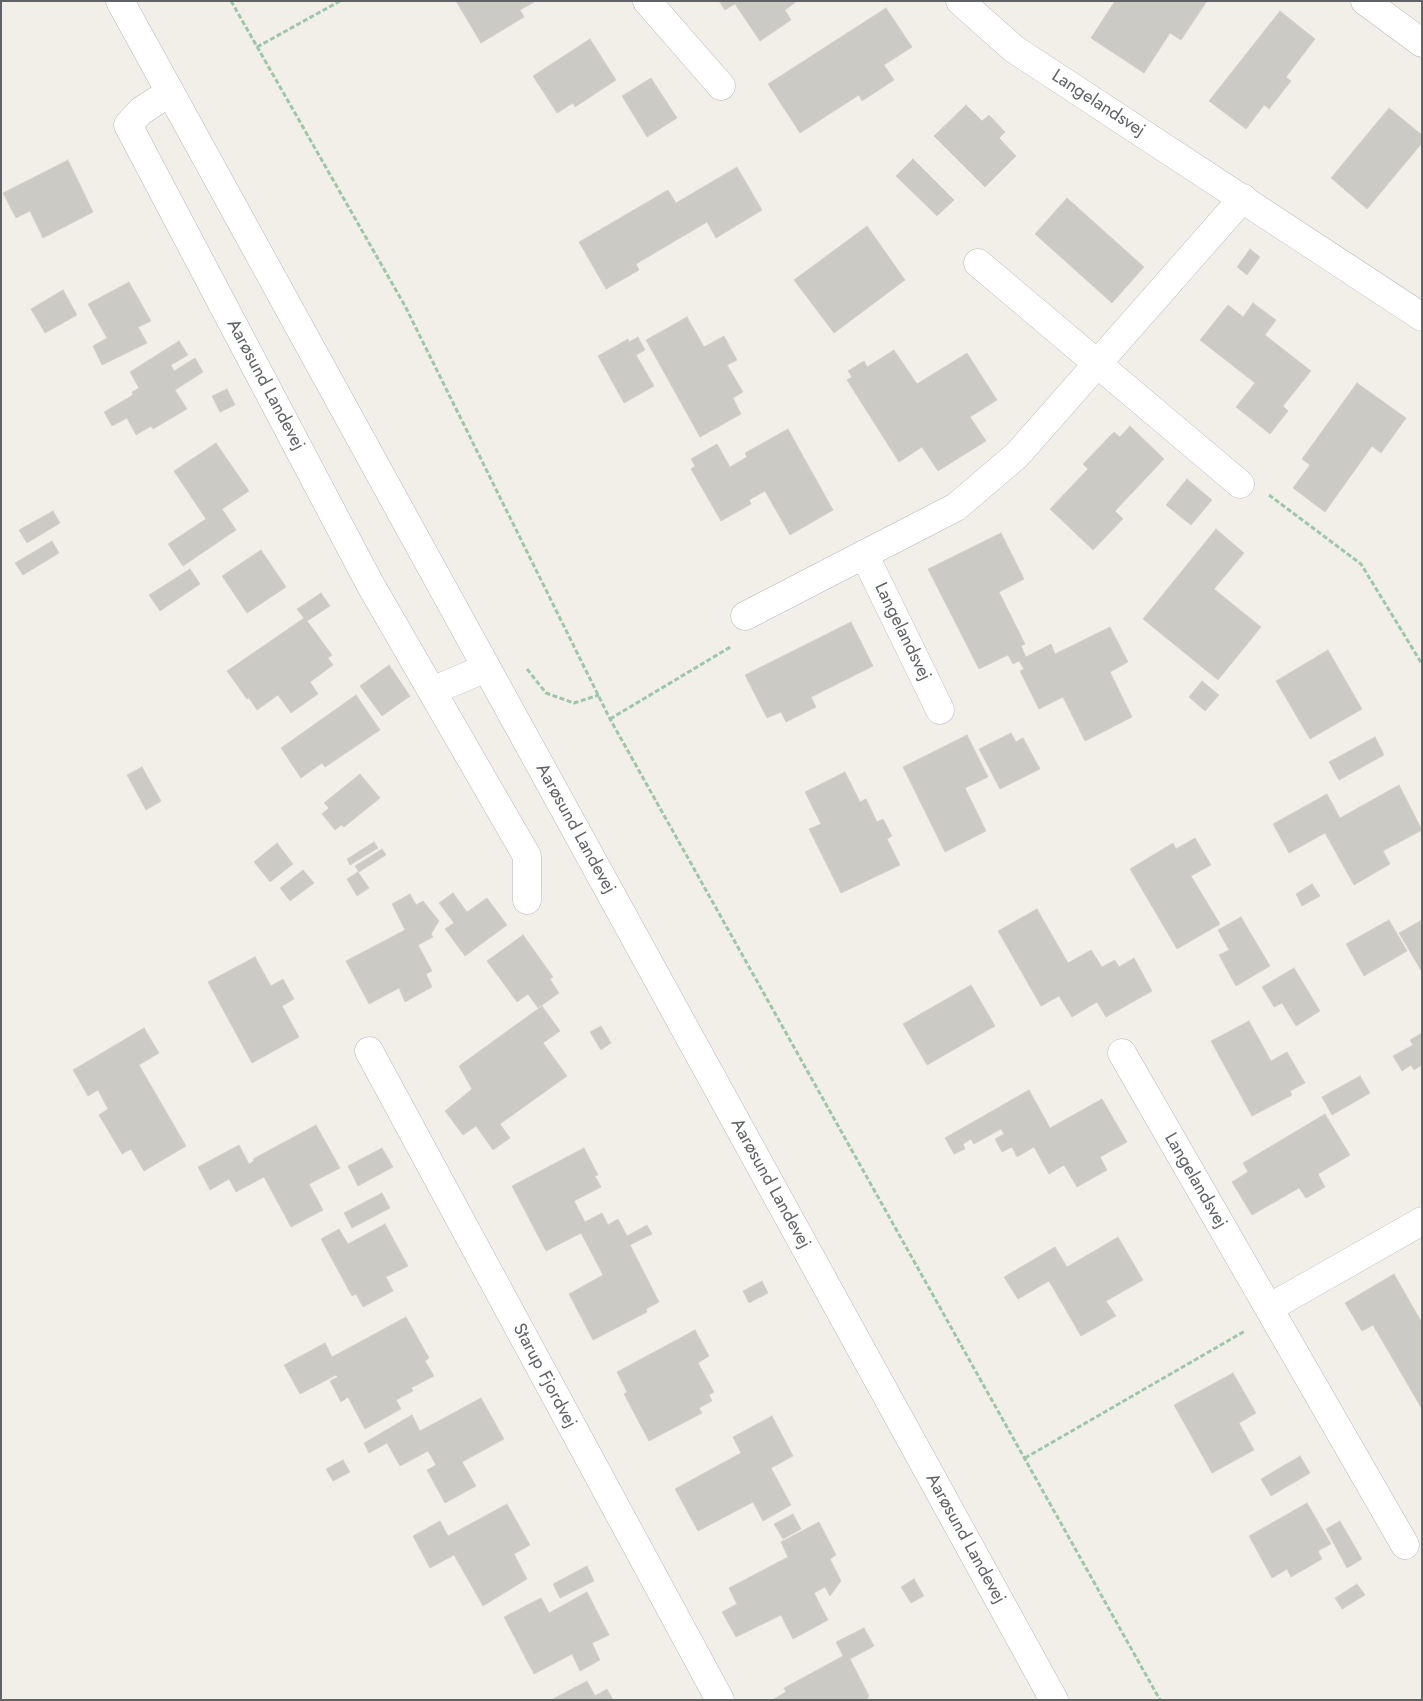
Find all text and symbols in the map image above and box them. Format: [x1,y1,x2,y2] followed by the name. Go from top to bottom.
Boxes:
[1047,66,1149,142] street label: Langelandsvej
[221,316,309,454] street label: Aarøsund Landevej
[869,579,935,685] street label: Langelandsvej
[530,760,620,898] street label: Aarøsund Landevej
[725,1115,815,1253] street label: Aarøsund Landevej
[1159,1129,1231,1233] street label: Langelandsvej
[507,1320,581,1432] street label: Starup Fjordvej
[920,1470,1010,1608] street label: Aarøsund Landevej

